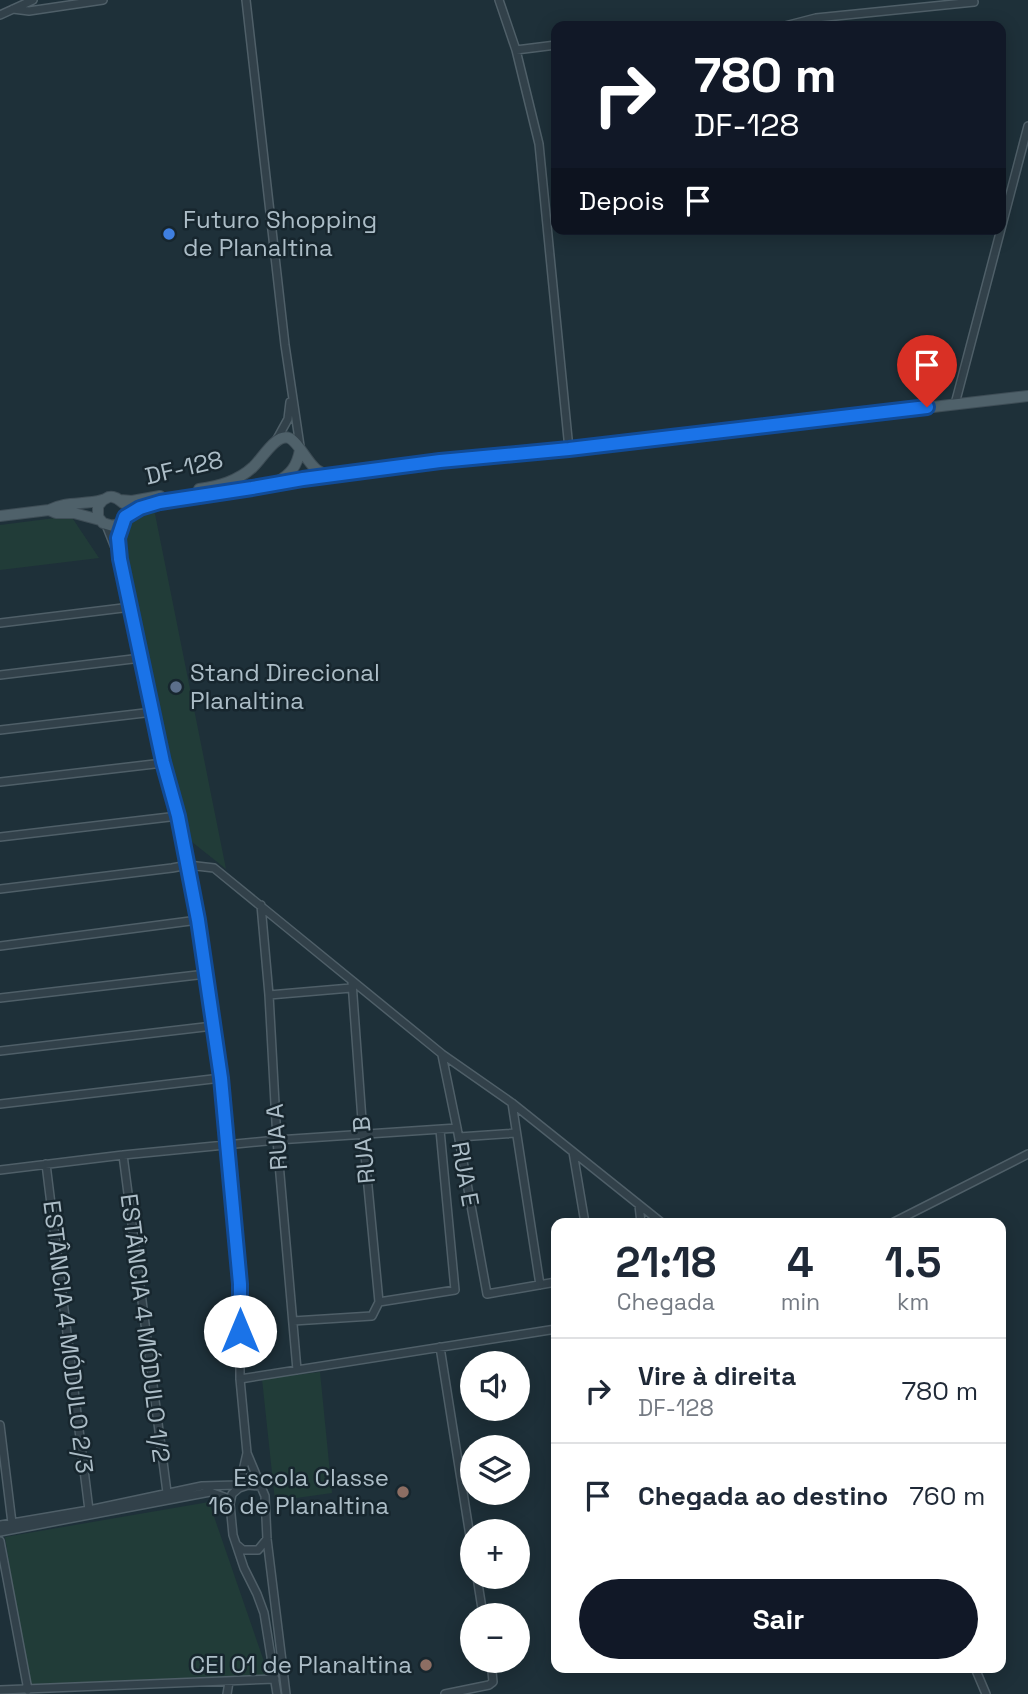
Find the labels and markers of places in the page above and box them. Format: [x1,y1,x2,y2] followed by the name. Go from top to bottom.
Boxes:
[183,204,377,263] place label: Futuro Shopping de Planaltina
[161,226,177,242] marker: Futuro Shopping de Planaltina
[897,335,957,407] pin
[190,657,380,716] place label: Stand Direcional Planaltina
[168,679,184,695] marker: Stand Direcional Planaltina
[208,1462,389,1521] place label: Escola Classe 16 de Planaltina
[395,1484,411,1500] marker: Escola Classe 16 de Planaltina
[190,1649,412,1680] place label: CEI 01 de Planaltina
[418,1657,434,1673] marker: CEI 01 de Planaltina

